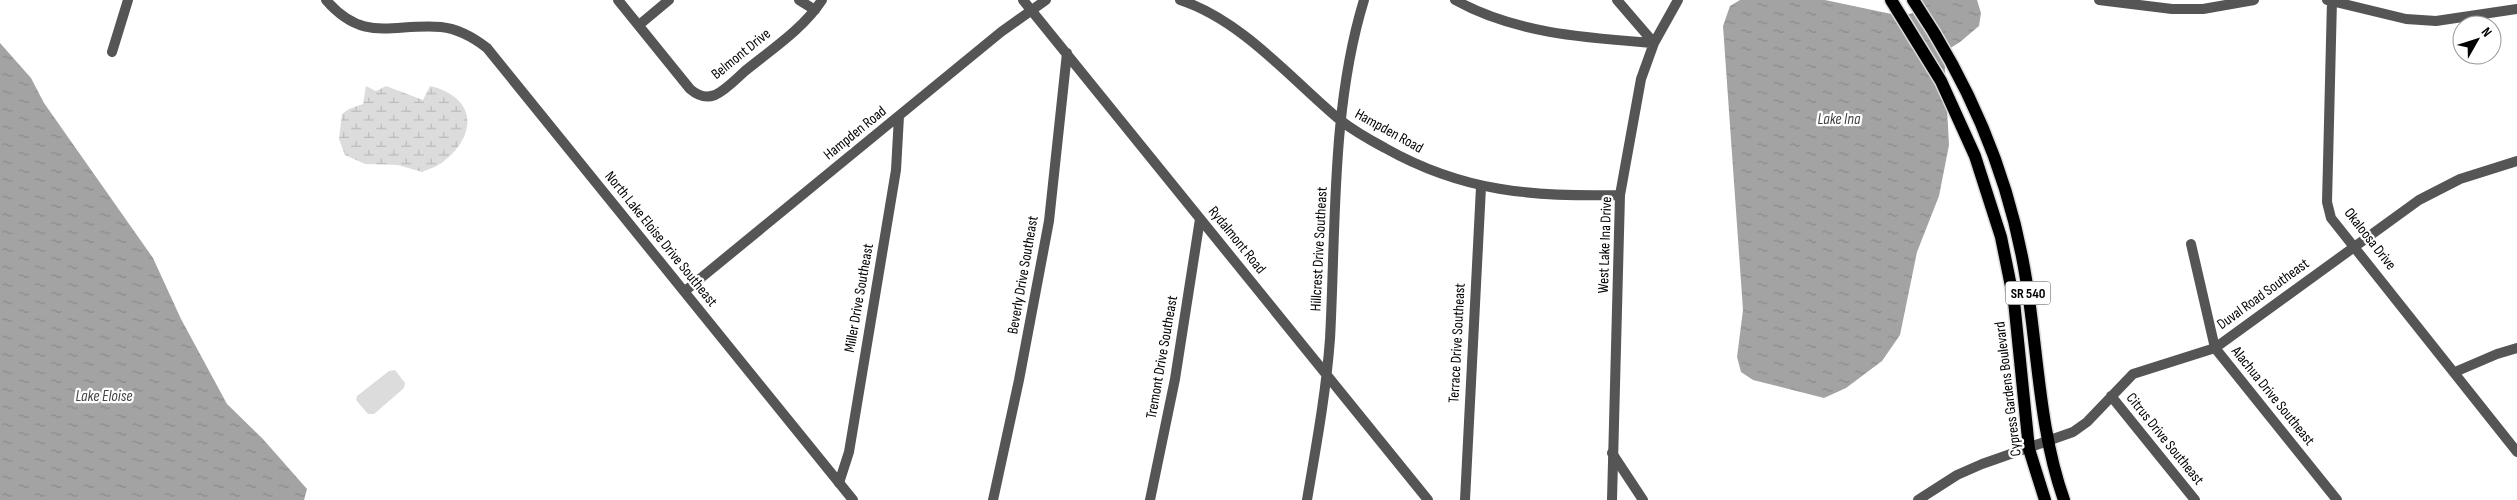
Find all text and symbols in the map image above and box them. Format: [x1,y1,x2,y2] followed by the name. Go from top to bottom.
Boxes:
[2452,15,2502,65] north arrow
[707,24,775,84] street label: Belmont Drive
[2478,24,2496,40] text: N
[820,102,890,164] street label: Hampden Road
[1351,104,1427,158] street label: Hampden Road
[1818,110,1861,129] water label: Lake Ina
[600,167,722,311] street label: North Lake Eloise Drive Southeast
[1306,186,1332,312] street label: Hillcrest Drive Southeast
[1594,196,1616,294] street label: West Lake Ina Drive
[1204,202,1270,278] street label: Rydalmont Road
[2340,204,2400,274] street label: Okaloosa Drive
[1003,214,1043,336] street label: Beverly Drive Southeast
[840,242,878,354] street label: Miller Drive Southeast
[2213,254,2313,334] street label: Duval Road Southeast
[1444,282,1470,403] street label: Terrace Drive Southeast
[2006,282,2050,304] road number: SR 540
[1142,294,1182,420] street label: Tremont Drive Southeast
[1990,321,2026,457] street label: Cypress Gardens Boulevard
[2227,342,2319,450] street label: Alachua Drive Southeast
[75,387,133,406] water label: Lake Eloise
[2122,389,2208,489] street label: Citrus Drive Southeast

